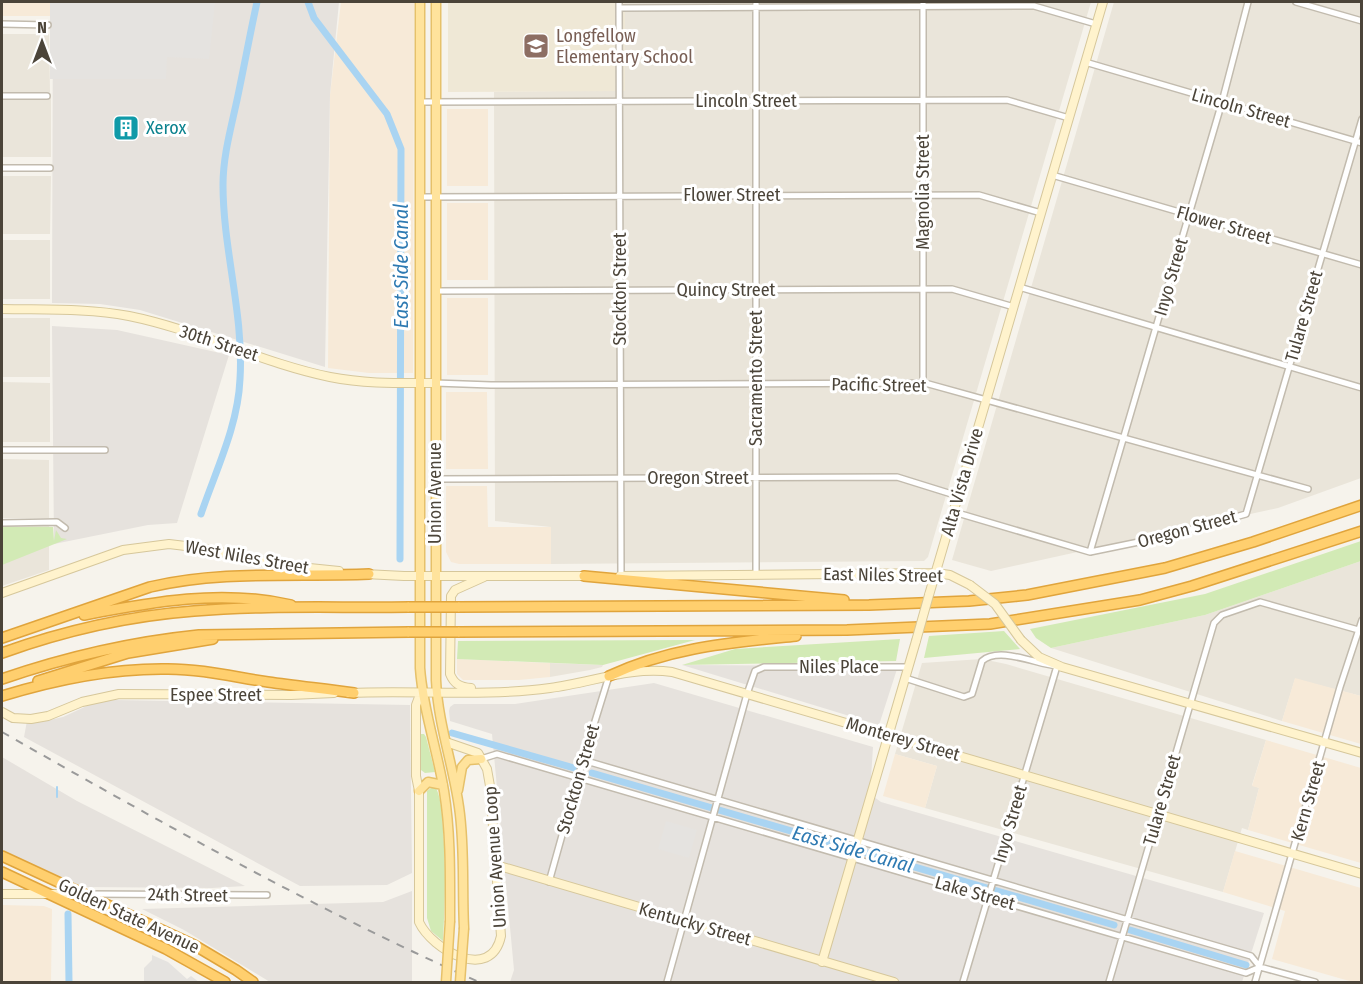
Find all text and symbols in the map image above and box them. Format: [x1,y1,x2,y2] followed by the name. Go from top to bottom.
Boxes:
[12,12,72,72] north arrow
[37,18,47,37] text: N
[556,25,693,68] place label: Longfellow Elementary School
[521,31,551,61] school or university icon: Longfellow Elementary School
[1189,83,1293,133] street label: Lincoln Street
[695,90,797,112] street label: Lincoln Street
[111,113,141,143] building icon: Xerox
[146,117,187,139] place label: Xerox
[912,134,934,250] street label: Magnolia Street
[683,184,781,206] street label: Flower Street
[1174,201,1274,249] street label: Flower Street
[389,204,413,328] water label: East Side Canal
[609,232,631,346] street label: Stockton Street
[1149,235,1193,318] street label: Inyo Street
[1281,268,1328,364] street label: Tulare Street
[677,279,776,301] street label: Quincy Street
[745,310,767,446] street label: Sacramento Street
[177,320,261,366] street label: 30th Street
[831,373,927,397] street label: Pacific Street
[936,425,988,539] street label: Alta Vista Drive
[424,442,446,544] street label: Union Avenue
[647,467,749,489] street label: Oregon Street
[1135,505,1239,553] street label: Oregon Street
[183,535,311,579] street label: West Niles Street
[823,563,943,587] street label: East Niles Street
[799,656,879,678] street label: Niles Place
[170,684,262,706] street label: Espee Street
[844,712,963,766] street label: Monterey Street
[552,721,604,836] street label: Stockton Street
[1139,752,1186,848] street label: Tulare Street
[1286,758,1330,844] street label: Kern Street
[988,782,1032,865] street label: Inyo Street
[479,785,511,929] street label: Union Avenue Loop
[790,820,916,878] water label: East Side Canal
[932,871,1018,915] street label: Lake Street
[55,874,203,958] street label: Golden State Avenue
[148,883,228,907] street label: 24th Street
[636,897,754,951] street label: Kentucky Street

